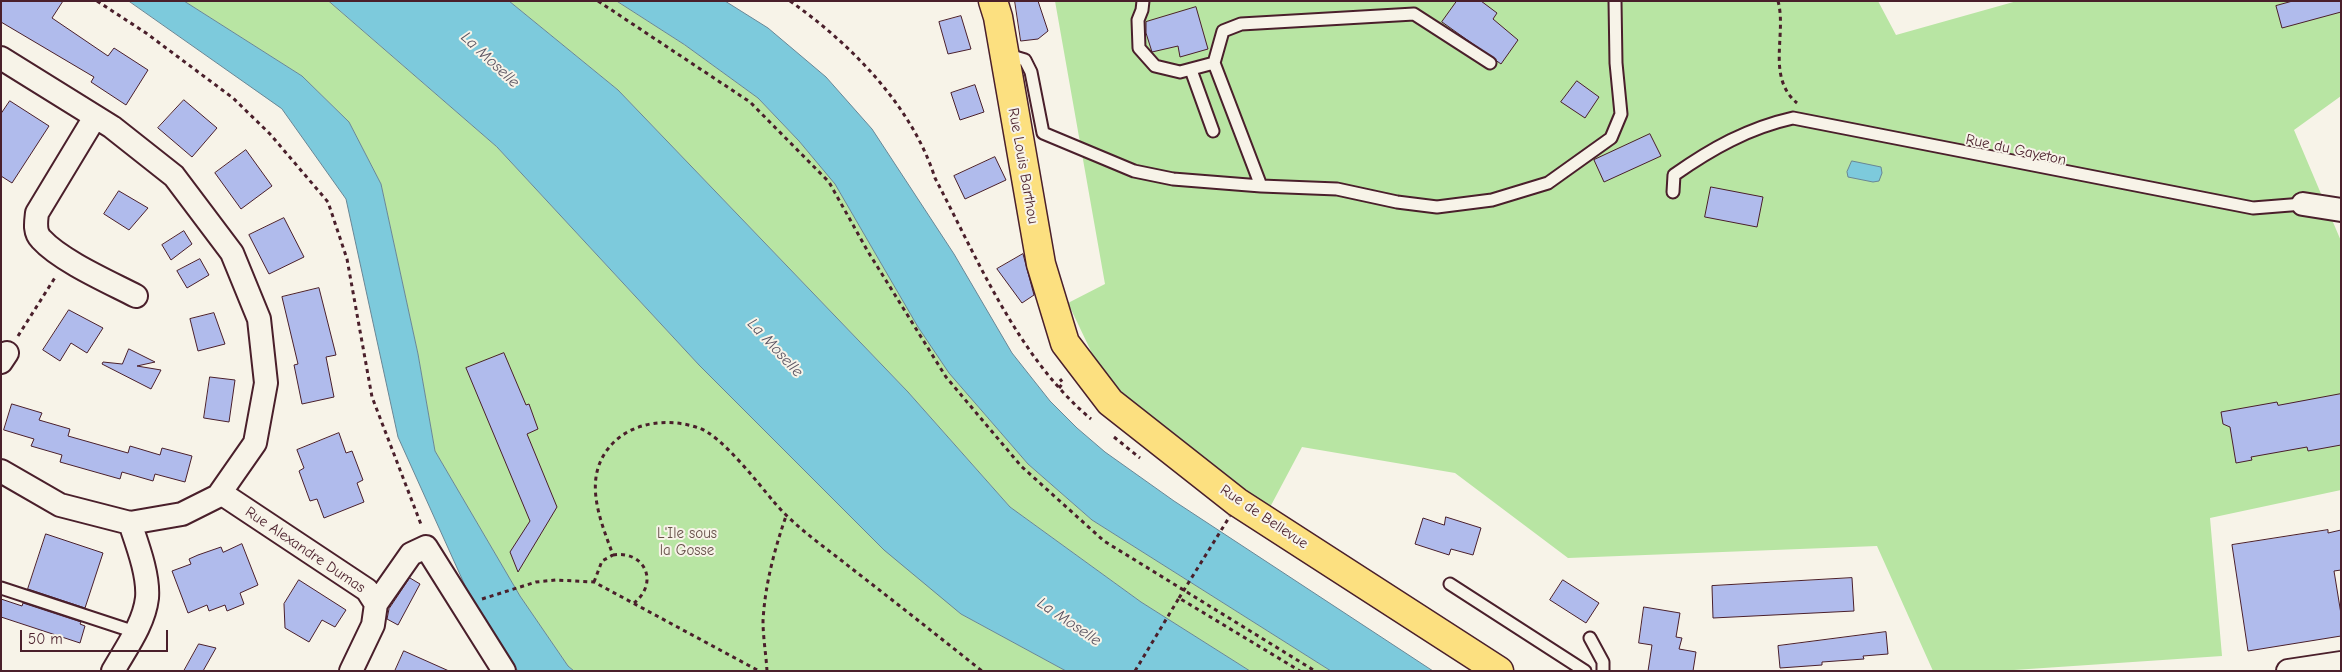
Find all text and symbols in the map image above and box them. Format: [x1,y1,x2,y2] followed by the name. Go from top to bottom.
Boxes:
[457,28,523,92] water label: La Moselle
[1004,107,1042,225] street label: Rue Louis Barthou
[1964,131,2068,169] street label: Rue du Gayeton
[743,315,807,381] water label: La Moselle
[1217,481,1311,553] street label: Rue de Bellevue
[241,503,369,597] street label: Rue Alexandre Dumas
[657,525,717,560] park label: L'Ile sous la Gosse
[1033,594,1105,650] water label: La Moselle
[22,620,170,652] scale bar
[28,630,63,648] text: 50 m

